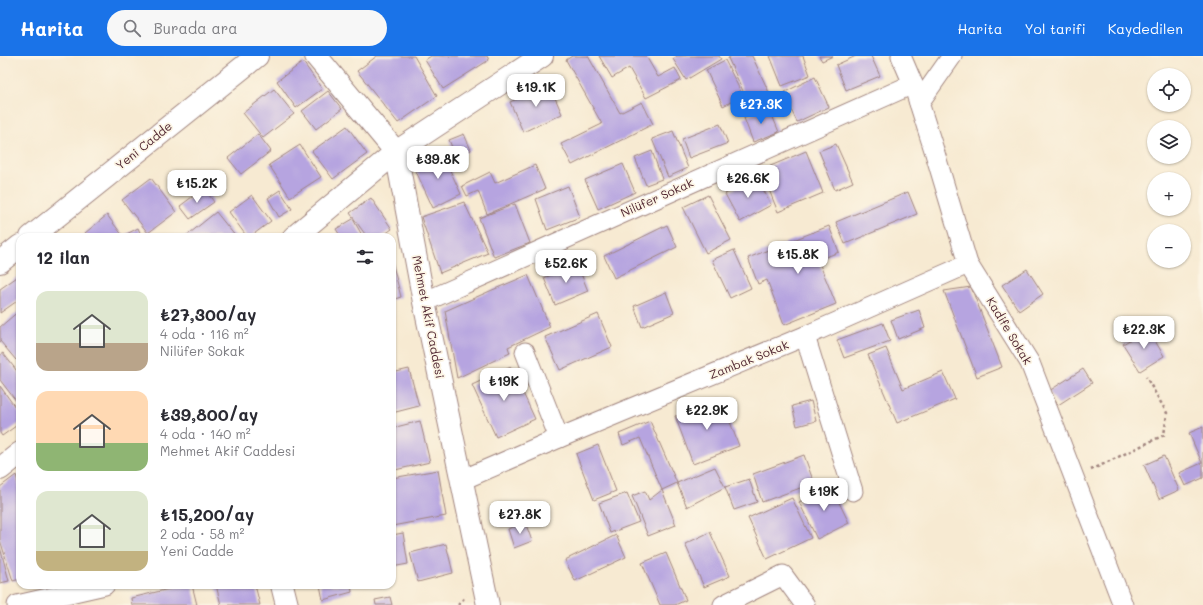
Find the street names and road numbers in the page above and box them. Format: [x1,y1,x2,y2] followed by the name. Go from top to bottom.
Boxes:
[112,118,175,173] street label: Yeni Cadde
[618,174,696,220] street label: Nilüfer Sokak
[409,254,449,380] street label: Mehmet Akif Caddesi
[983,294,1036,367] street label: Kadife Sokak
[706,336,791,382] street label: Zambak Sokak

